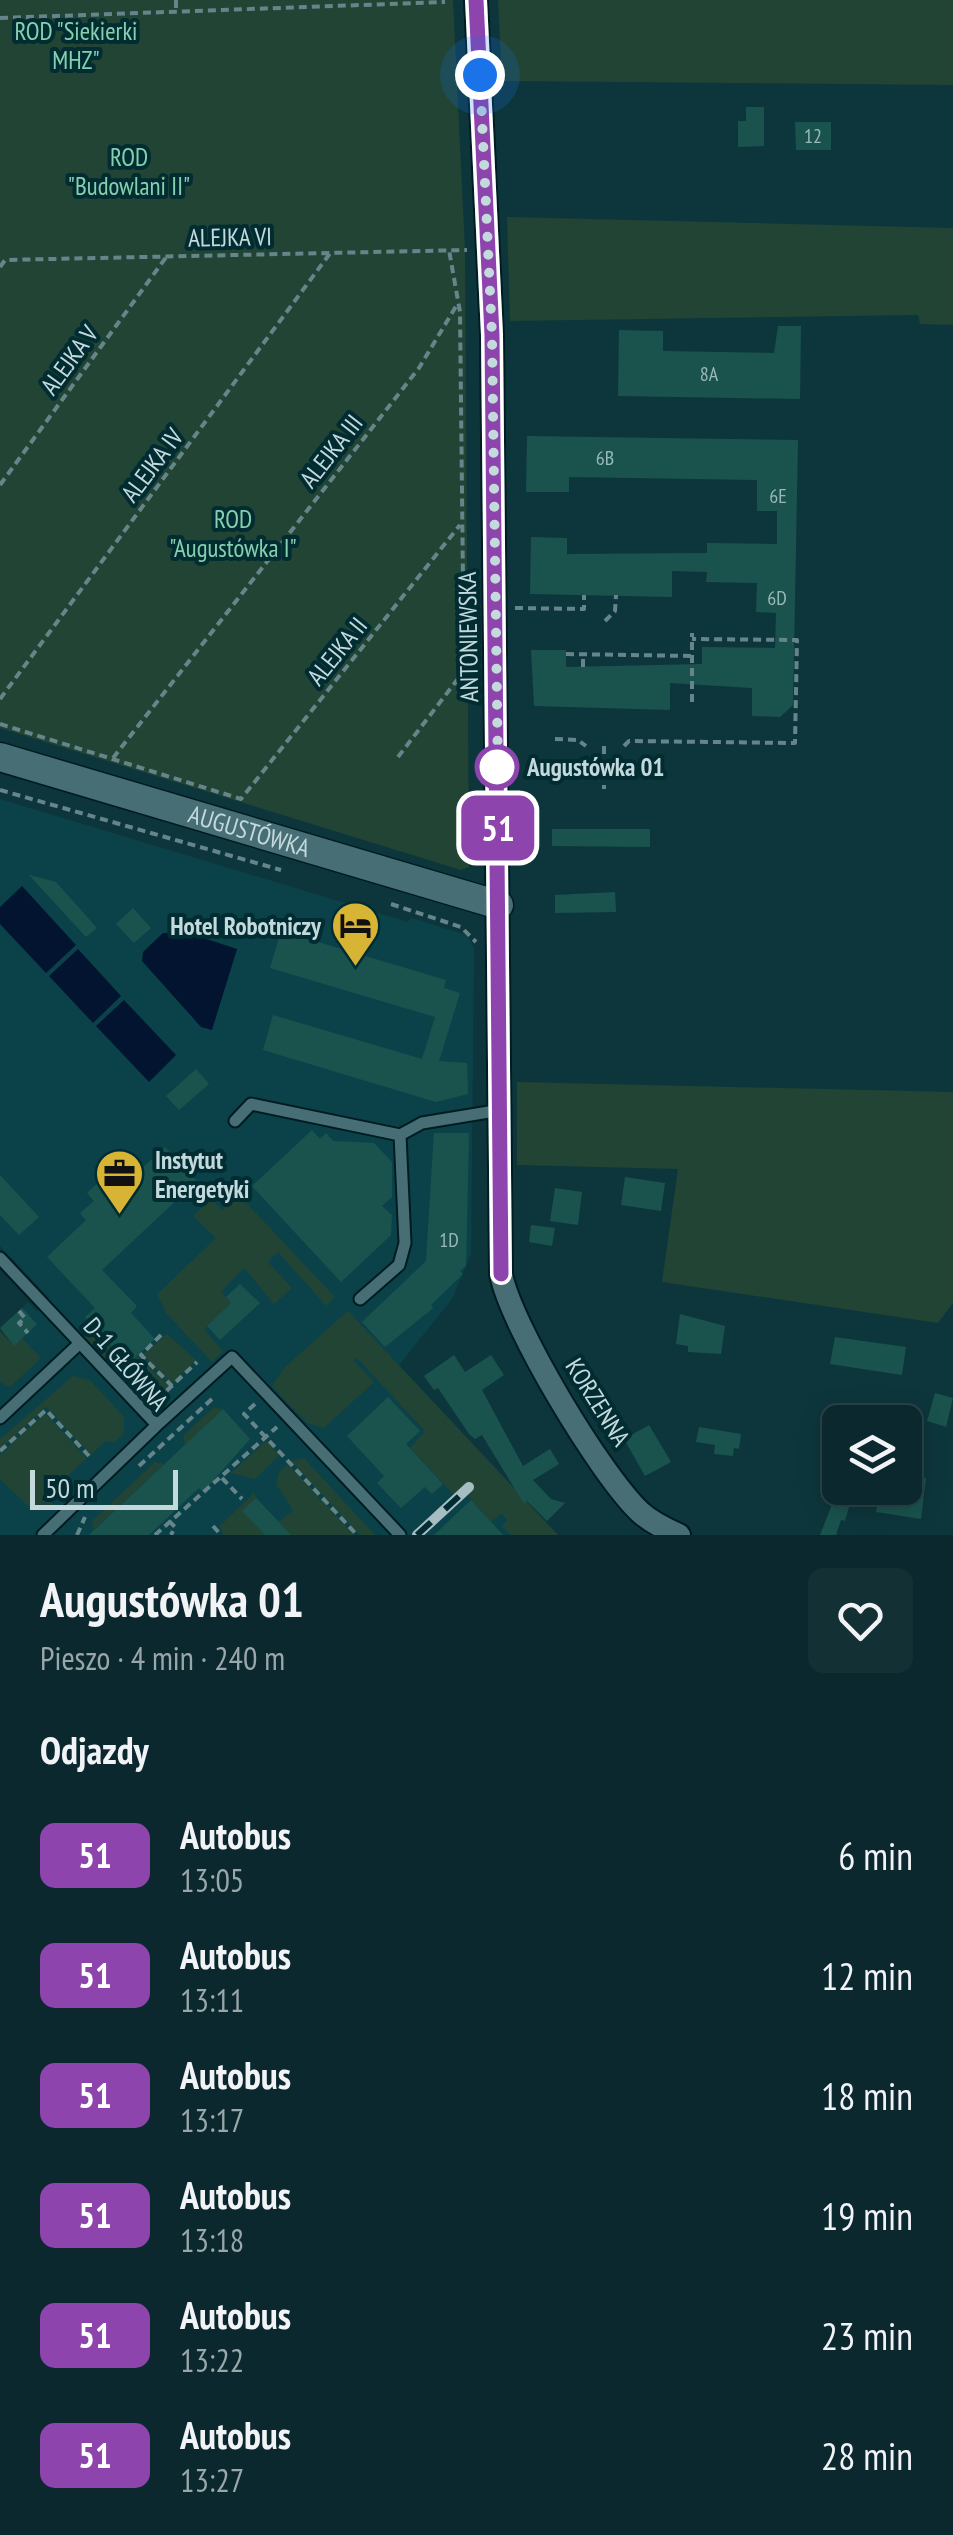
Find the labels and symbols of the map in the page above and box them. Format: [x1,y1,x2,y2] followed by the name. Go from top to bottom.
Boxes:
[14,15,138,76] park label: ROD "Siekierki MHZ"
[455,50,505,100] your location
[804,123,822,149] house number: 12
[68,141,190,202] park label: ROD "Budowlani II"
[188,220,272,254] street label: ALEJKA VI
[33,319,105,401] street label: ALEJKA V
[700,361,719,387] house number: 8A
[292,408,370,494] street label: ALEJKA III
[114,421,190,508] street label: ALEJKA IV
[596,445,614,471] house number: 6B
[769,483,787,509] house number: 6E
[169,503,297,564] park label: ROD "Augustówka I"
[451,571,485,702] street label: ANTONIEWSKA
[767,585,787,611] house number: 6D
[300,610,374,692] street label: ALEJKA II
[476,746,518,788] marker: Augustówka 01
[526,751,664,783] place label: Augustówka 01
[453,796,543,860] line badge: 51
[185,798,314,864] street label: AUGUSTÓWKA
[330,900,382,968] hotel icon: Hotel Robotniczy
[170,910,322,942] place label: Hotel Robotniczy
[155,1144,249,1205] place label: Instytut Energetyki
[94,1148,146,1216] office icon: Instytut Energetyki
[439,1227,459,1253] house number: 1D
[77,1311,175,1418] street label: D-1 GŁÓWNA
[559,1352,637,1452] street label: KORZENNA
[30,1465,178,1510] scale bar

